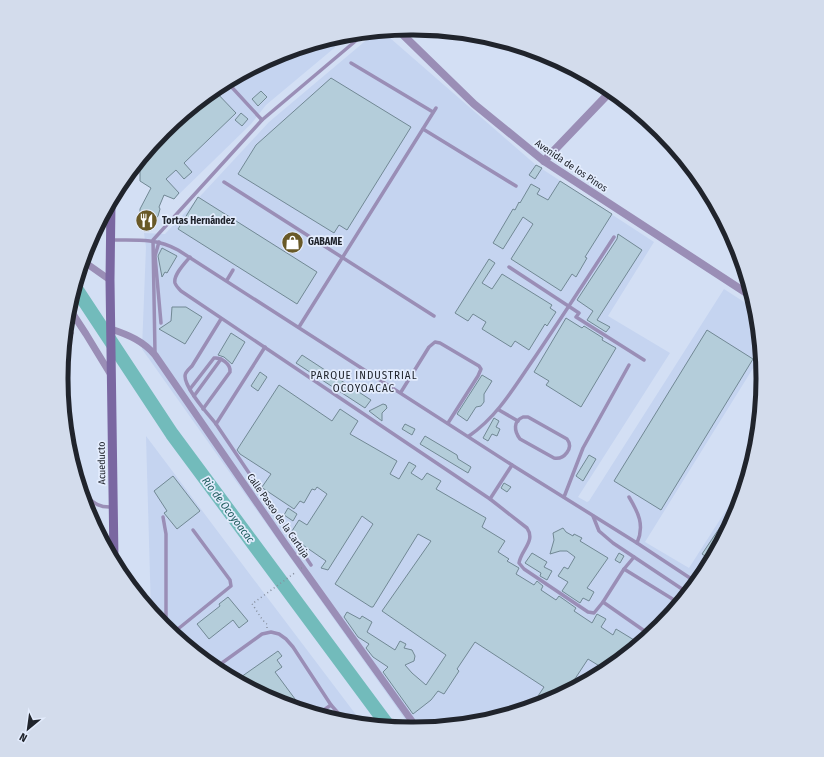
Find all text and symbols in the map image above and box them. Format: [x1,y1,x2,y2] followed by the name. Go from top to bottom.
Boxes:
[533,137,609,195] street label: Avenida de los Pinos
[133,208,159,234] restaurant icon: Tortas Hernández
[162,214,236,227] place label: Tortas Hernández
[279,229,305,255] shop icon: GABAME
[308,236,342,248] place label: GABAME
[310,369,418,395] district label: PARQUE INDUSTRIAL OCOYOACAC
[96,441,108,485] street label: Acueducto
[244,471,312,561] street label: Calle Paseo de la Cartuja
[199,475,257,546] water label: Rio de Ocoyoacac
[8,709,48,749] north arrow
[17,730,29,745] text: N

